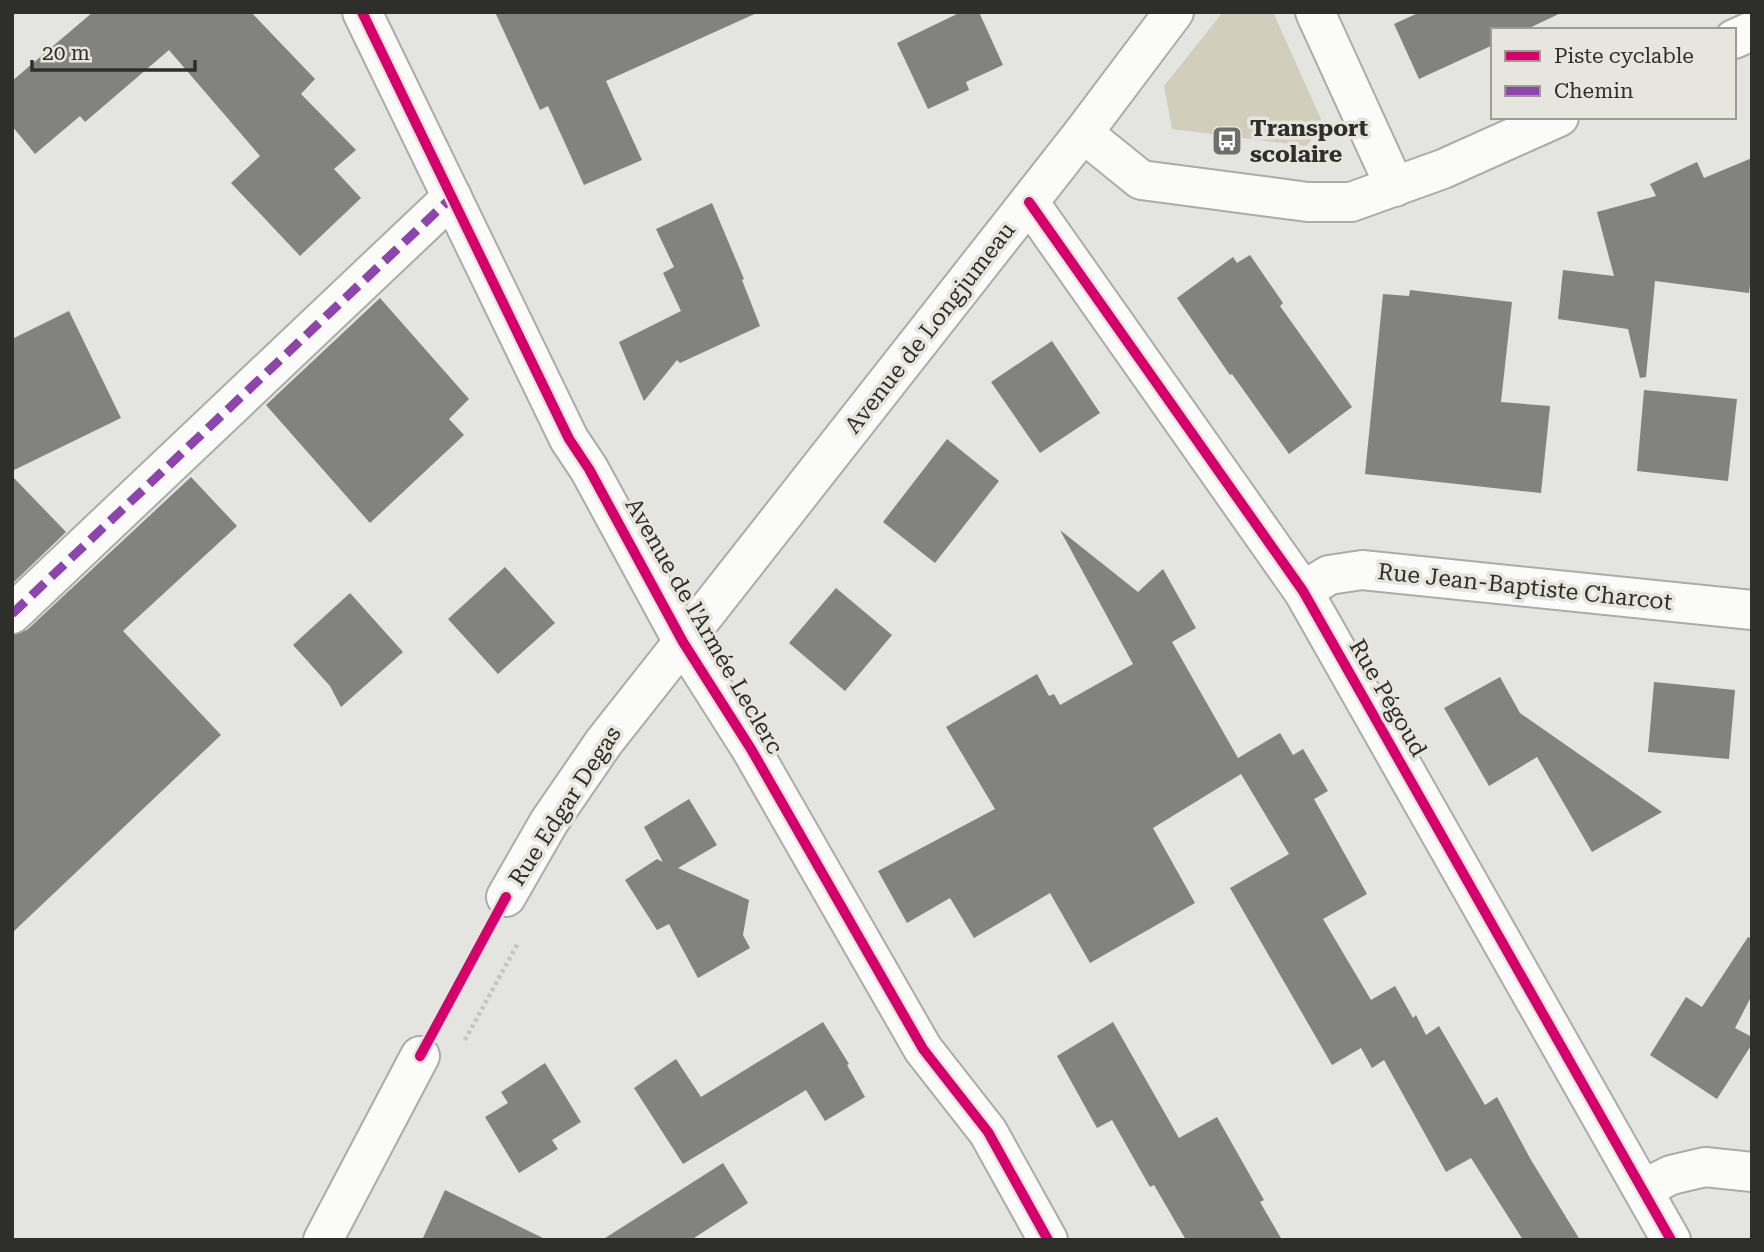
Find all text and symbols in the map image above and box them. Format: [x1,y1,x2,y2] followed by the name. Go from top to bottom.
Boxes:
[32,28,194,72] scale bar
[1491,28,1736,119] legend
[42,41,90,65] text: 20 m
[1554,44,1694,68] text: Piste cyclable
[1554,79,1634,103] text: Chemin
[1250,115,1368,168] place label: Transport scolaire
[1210,124,1244,158] bus stop icon: Transport scolaire
[839,217,1021,439] street label: Avenue de Longjumeau
[620,493,789,759] street label: Avenue de l'Armée Leclerc
[1376,558,1674,616] street label: Rue Jean-Baptiste Charcot
[1344,635,1433,762] street label: Rue Pégoud
[503,721,627,891] street label: Rue Edgar Degas

